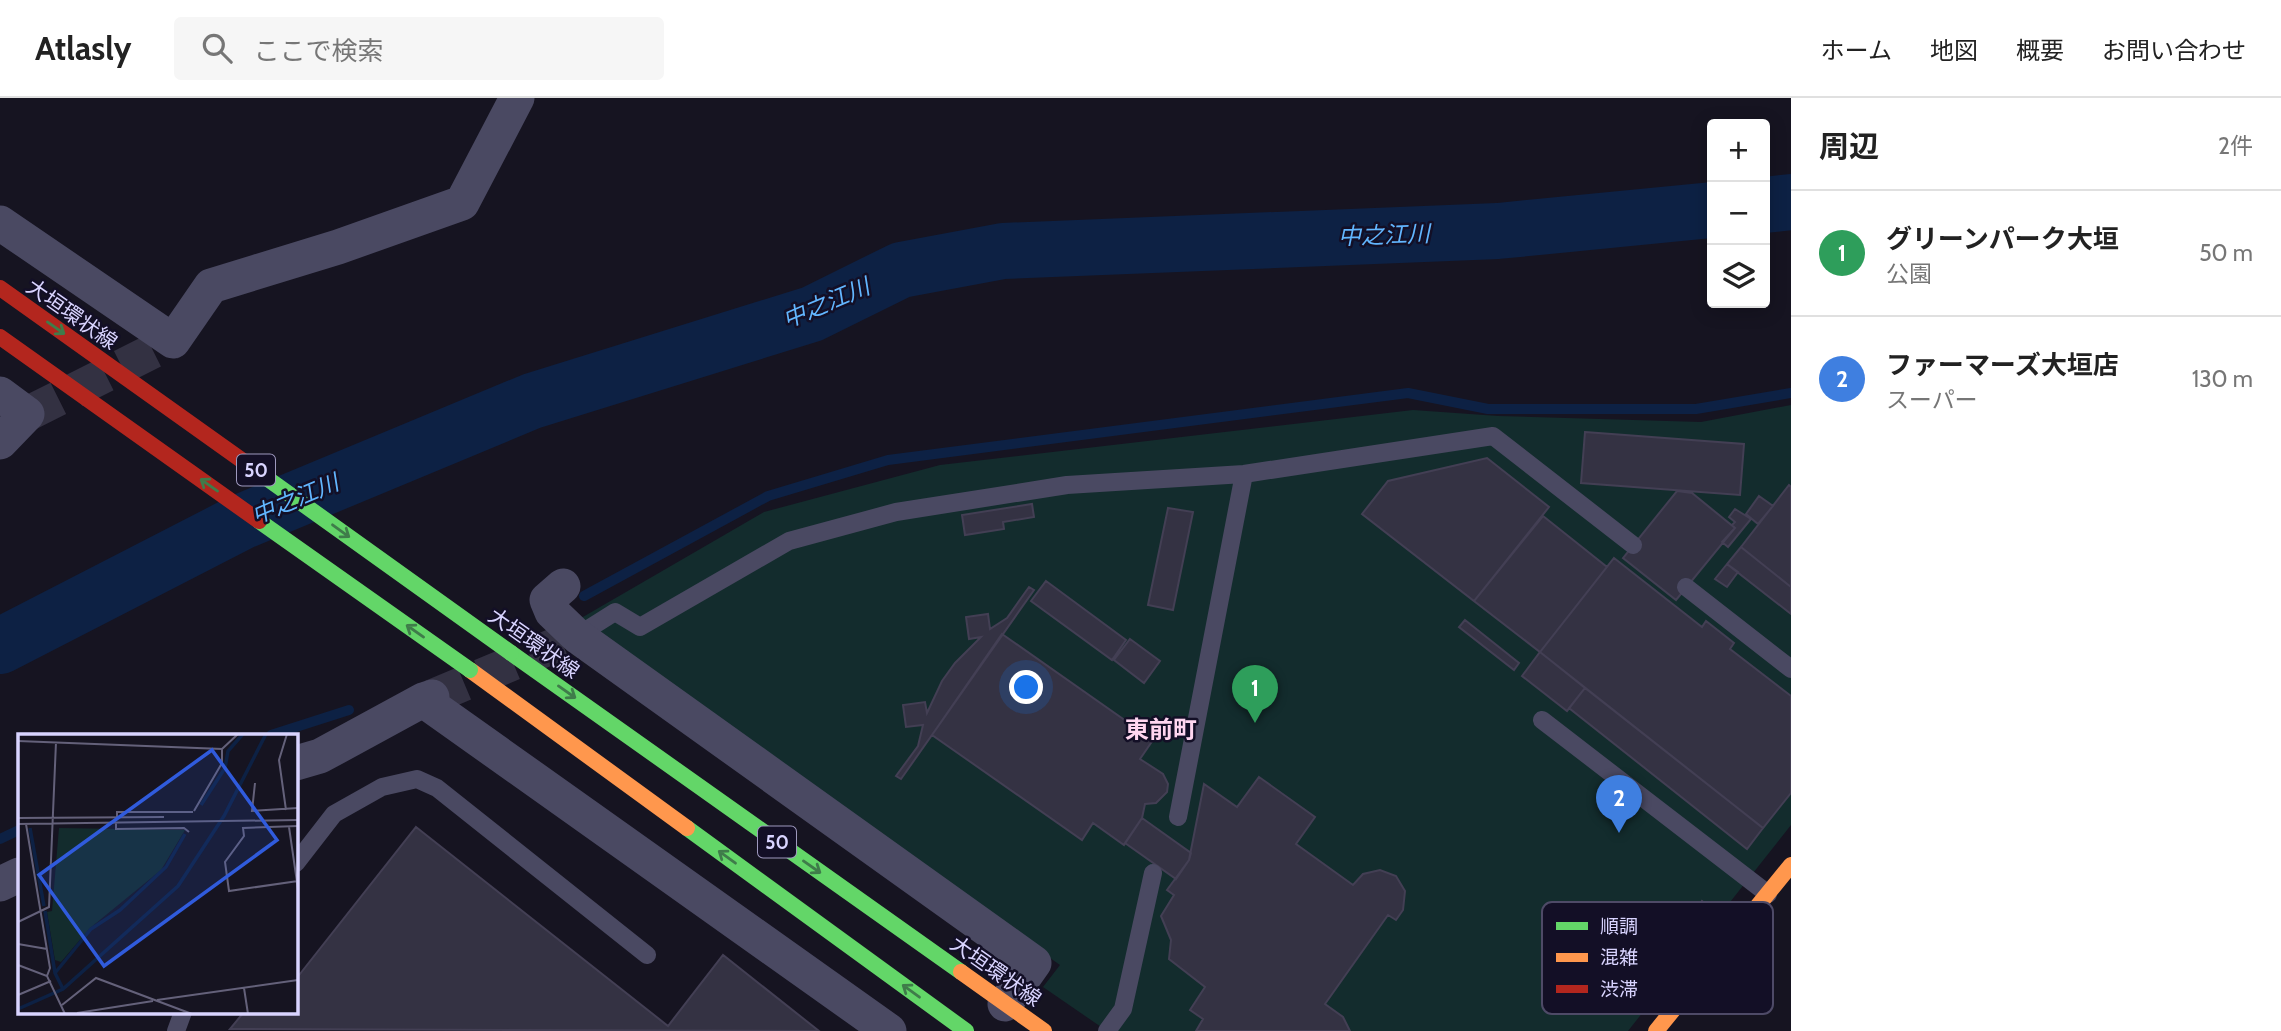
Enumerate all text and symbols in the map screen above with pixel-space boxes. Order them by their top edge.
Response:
search box [174,17,664,80]
text: Atlasly [35,28,132,68]
icon: search [198,29,236,67]
text: ここで検索 [254,35,384,67]
text: ホーム [1821,36,1892,65]
text: 地図 [1930,36,1978,65]
text: 概要 [2016,36,2064,65]
text: お問い合わせ [2102,36,2246,65]
map controls [1707,119,1770,308]
button: + [1707,119,1770,182]
text: 周辺 [1819,128,1879,165]
text: 2件 [2218,132,2253,160]
button: − [1707,182,1770,245]
water label: 中之江川 [1338,219,1433,251]
text: グリーンパーク大垣 [1886,223,2119,255]
text: 1 [1838,239,1846,267]
text: 50 m [2199,239,2253,267]
button: layers [1707,245,1770,308]
text: 公園 [1886,260,1932,288]
water label: 中之江川 [778,271,877,334]
street label: 大垣環状線 [22,274,122,354]
one-way arrow [46,320,65,335]
text: ファーマーズ大垣店 [1886,349,2119,381]
text: 2 [1836,365,1848,393]
text: 130 m [2192,365,2253,393]
text: スーパー [1886,386,1978,414]
road number: 50 [237,454,275,486]
water label: 中之江川 [247,467,346,530]
one-way arrow [200,478,219,492]
one-way arrow [331,524,350,538]
street label: 大垣環状線 [484,603,584,683]
one-way arrow [406,624,425,638]
pin: 1 [1232,665,1278,723]
your location [1009,670,1043,704]
one-way arrow [557,685,576,699]
district label: 東前町 [1125,715,1197,744]
inset map [18,734,298,1014]
pin: 2 [1596,775,1642,833]
road number: 50 [758,827,796,858]
one-way arrow [718,850,737,864]
one-way arrow [802,859,821,874]
legend [1542,902,1773,1014]
text: 順調 [1600,915,1638,938]
street label: 大垣環状線 [946,931,1046,1011]
text: 混雑 [1600,946,1638,969]
text: 渋滞 [1600,978,1638,1001]
one-way arrow [902,984,921,998]

